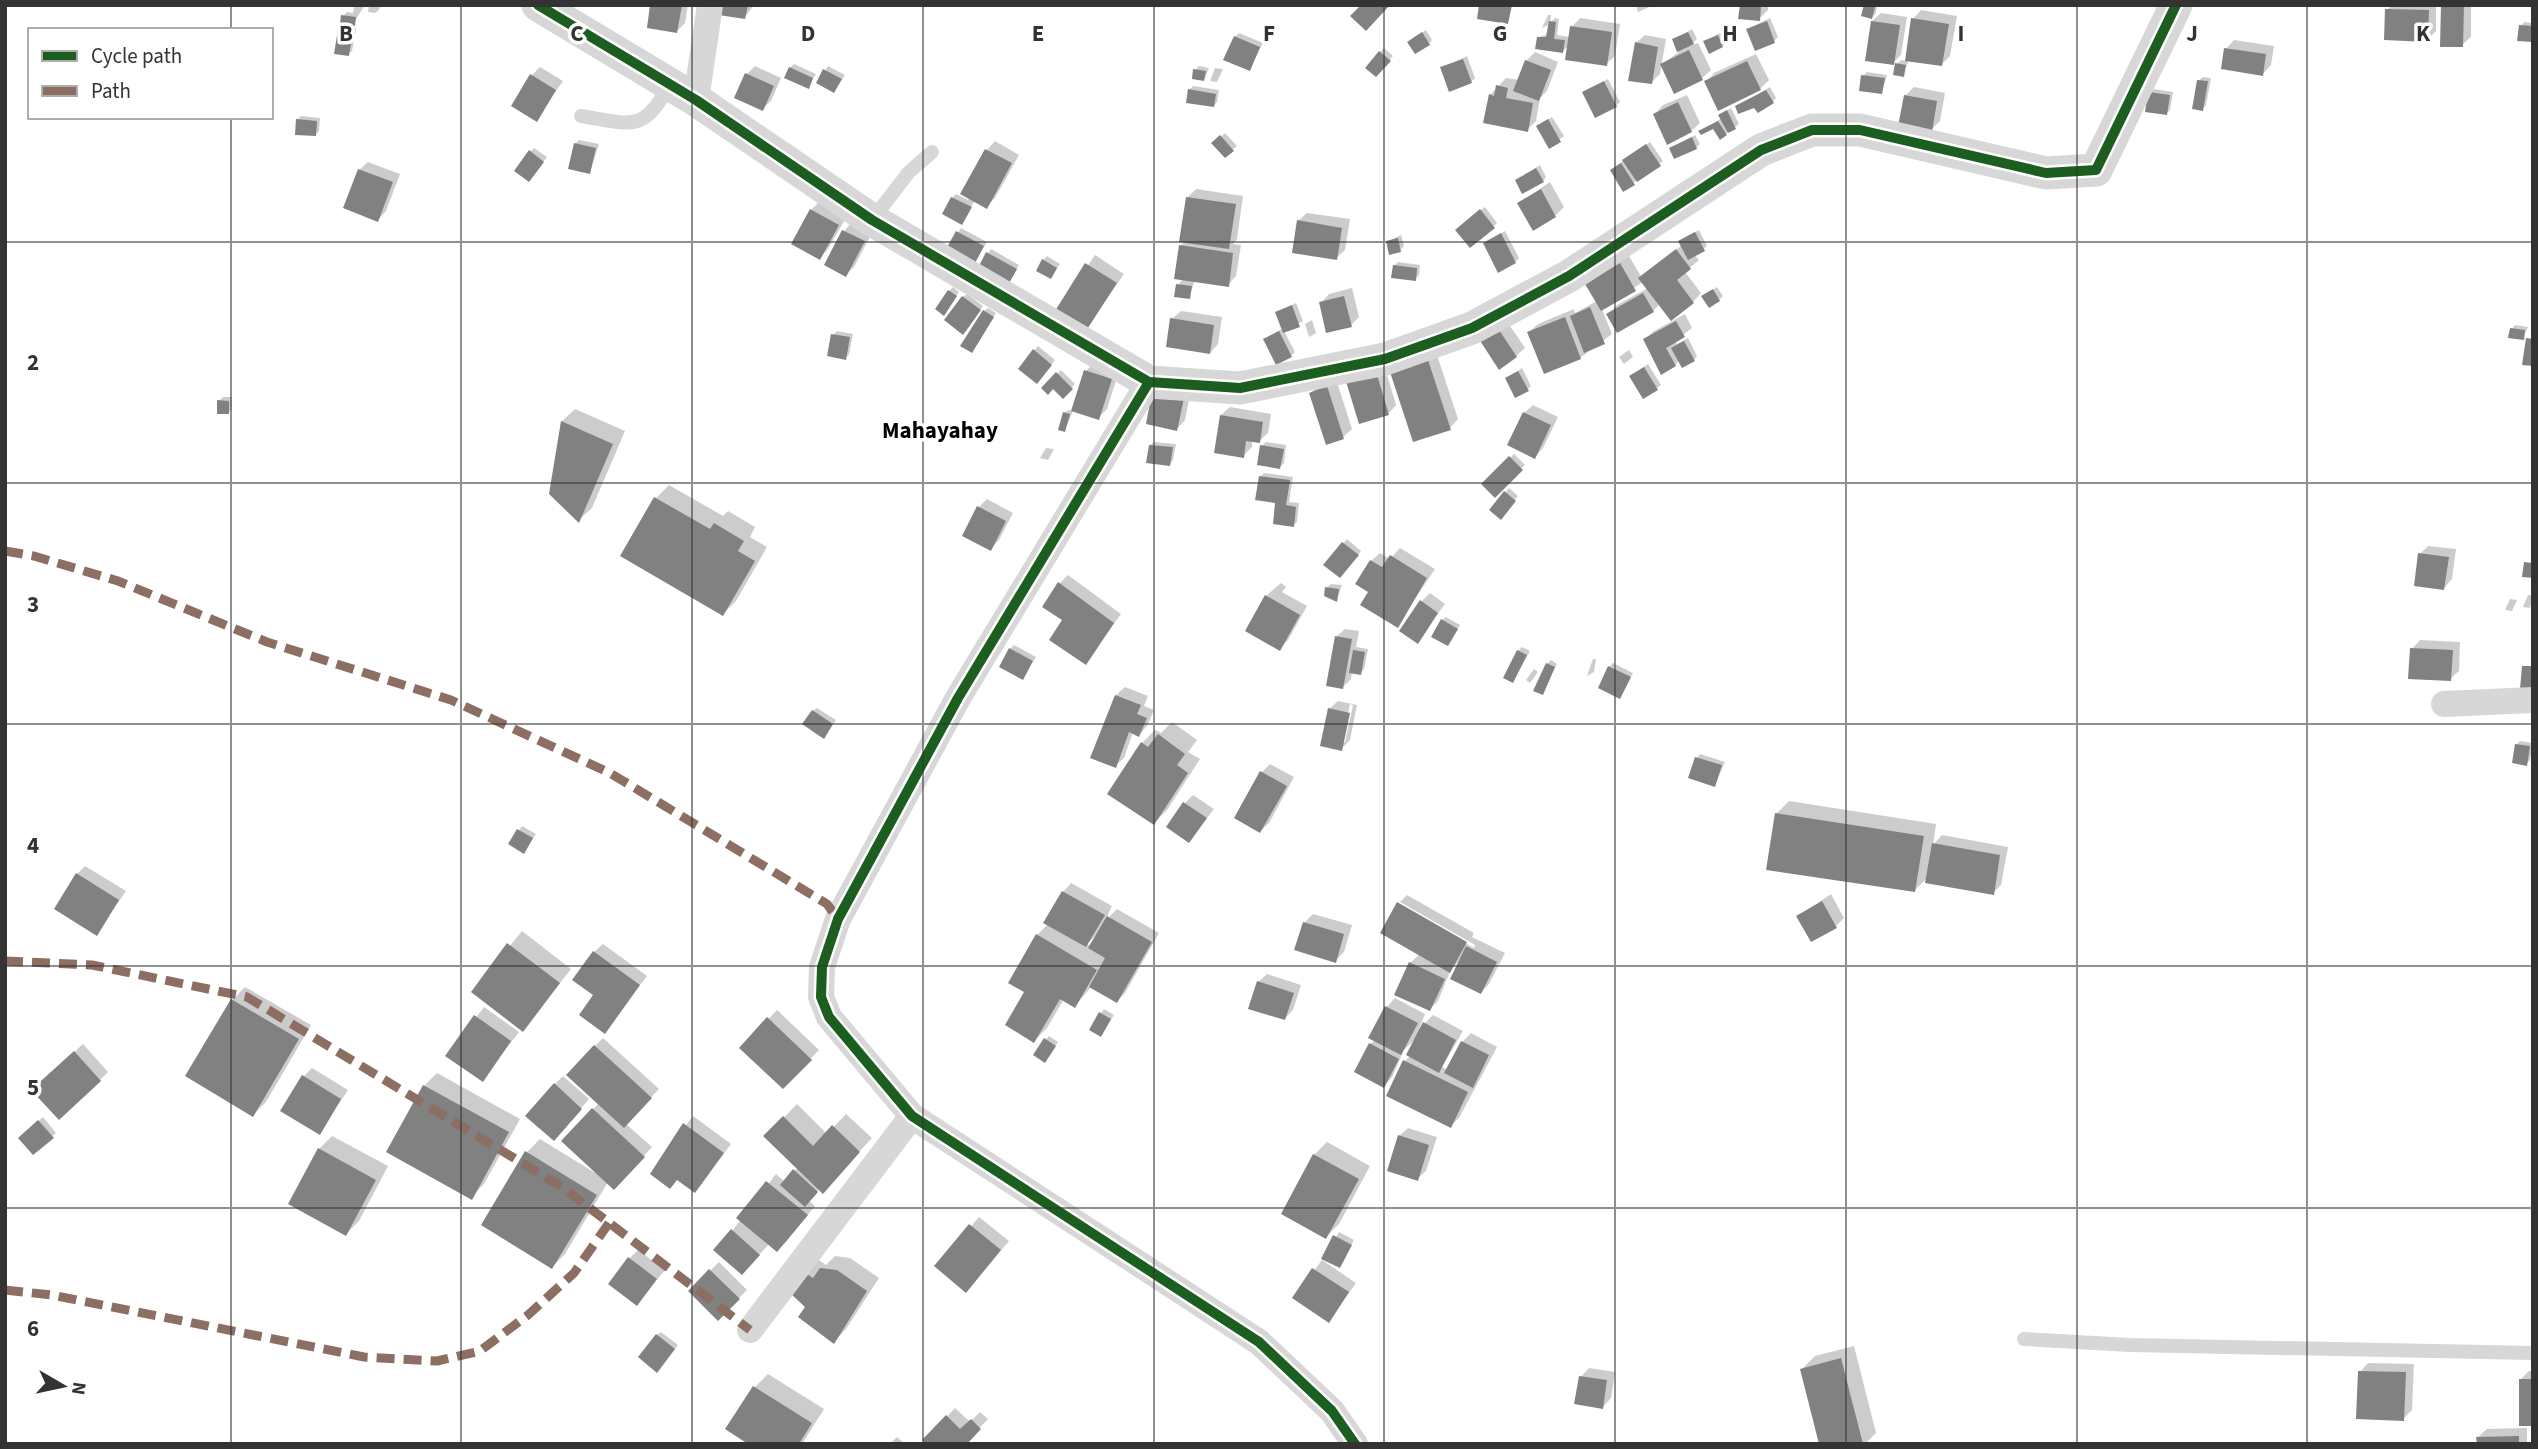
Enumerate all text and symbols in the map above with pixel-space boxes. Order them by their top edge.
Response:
text: B [339,17,353,50]
text: C [570,17,584,50]
text: D [801,17,815,50]
text: E [1032,17,1044,50]
text: F [1263,17,1275,50]
text: G [1493,17,1507,50]
text: H [1722,17,1738,50]
text: I [1958,17,1964,50]
text: J [2186,17,2198,50]
text: K [2416,17,2431,50]
legend [28,28,273,119]
text: Cycle path [91,41,182,71]
text: Path [91,76,131,106]
text: 2 [27,346,39,379]
district label: Mahayahay [882,414,998,447]
text: 3 [27,588,39,621]
text: 4 [27,829,39,862]
text: 5 [27,1071,39,1104]
text: 6 [27,1312,39,1345]
north arrow [28,1351,98,1421]
text: N [64,1380,93,1397]

